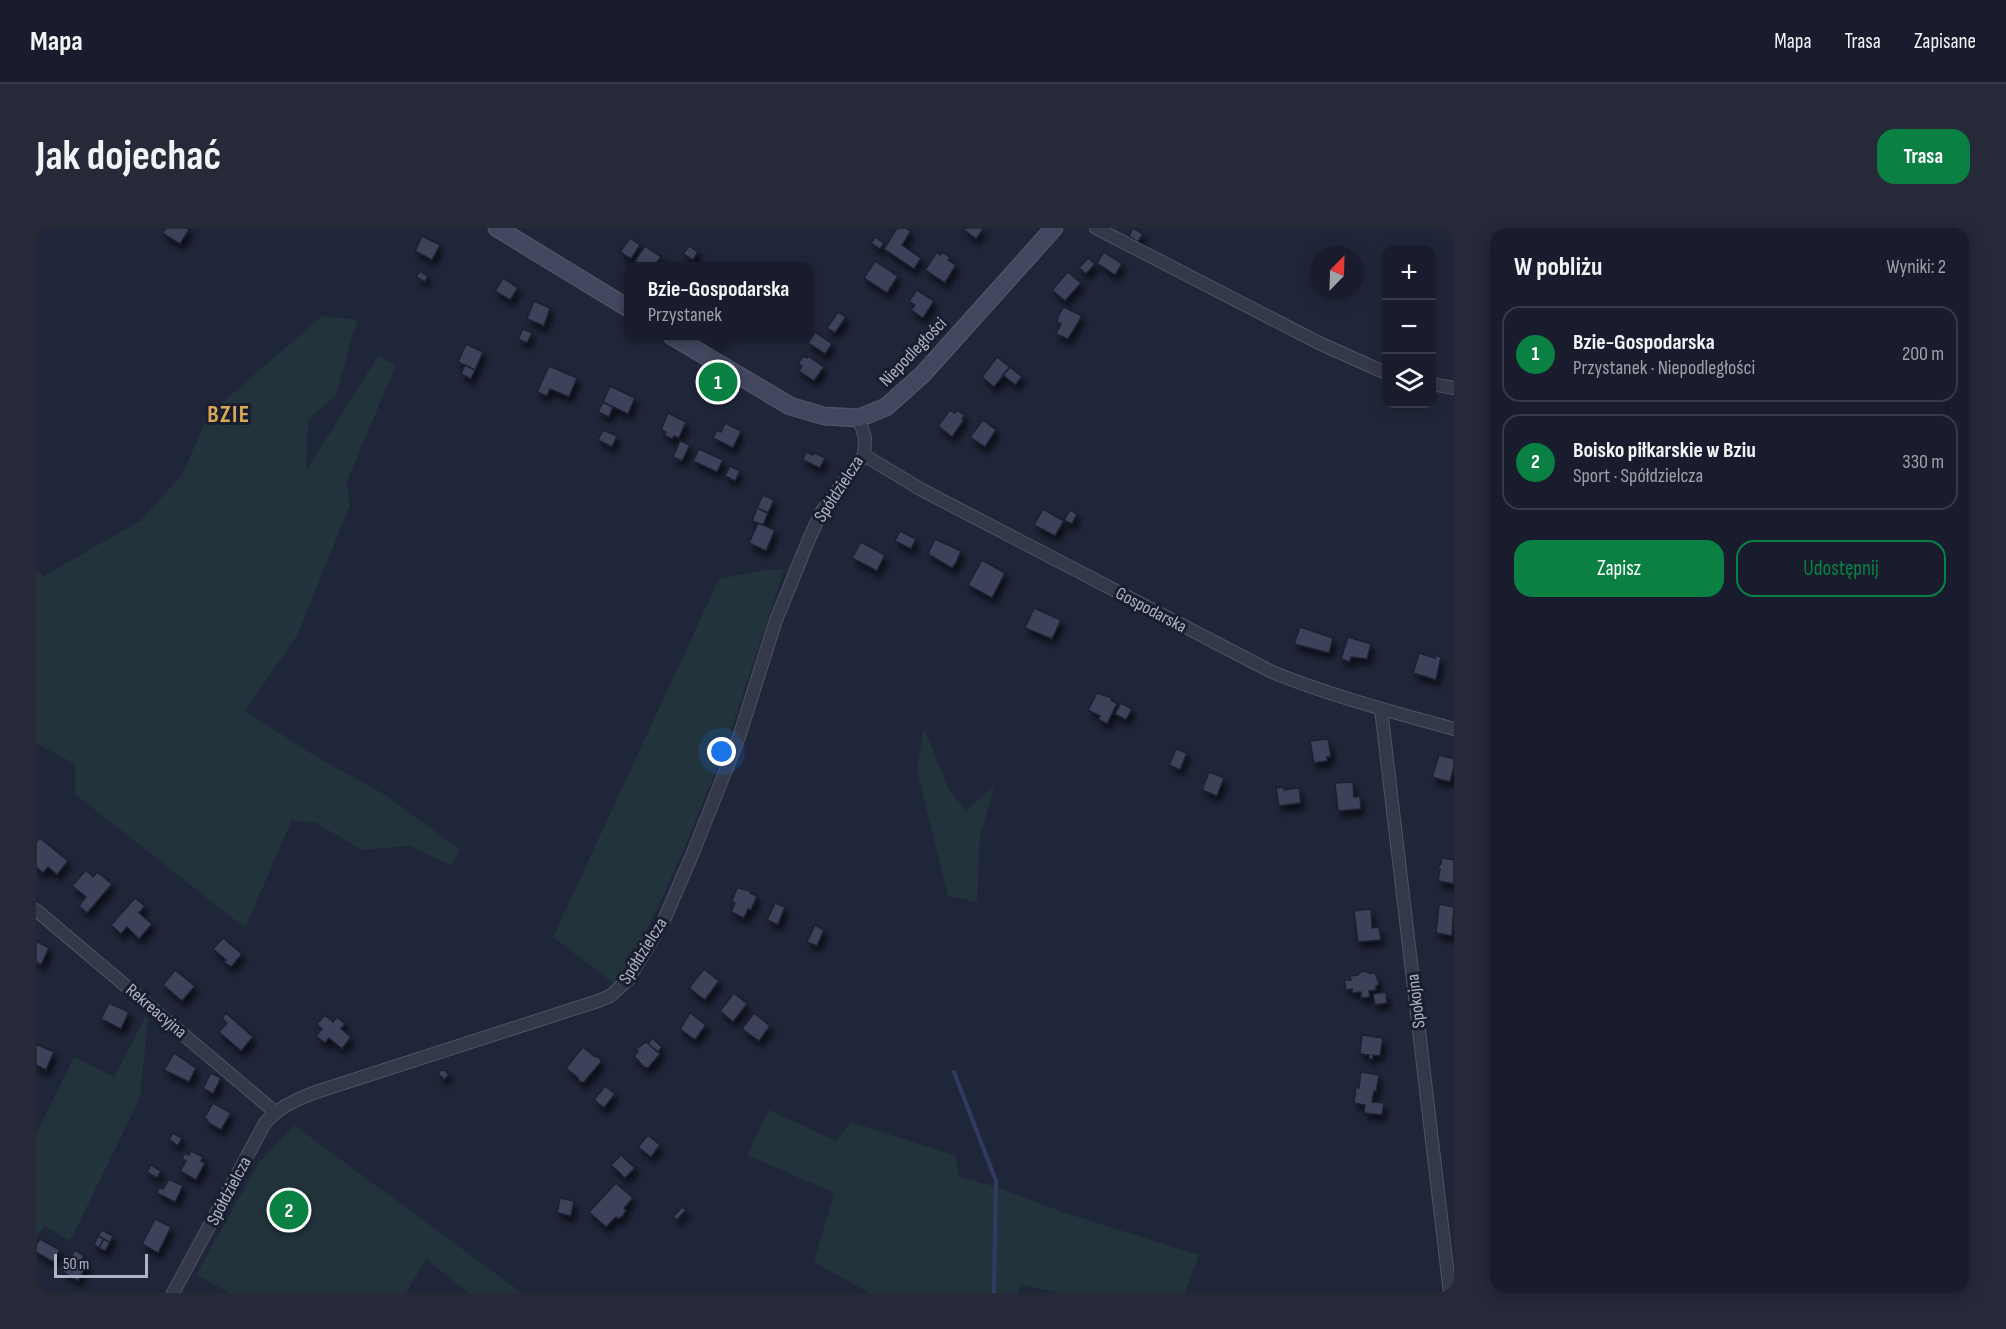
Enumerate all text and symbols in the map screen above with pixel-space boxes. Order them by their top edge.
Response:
text: Mapa [30,25,83,58]
text: Mapa [1774,29,1812,54]
text: Trasa [1845,29,1881,54]
text: Zapisane [1914,29,1976,54]
button: Trasa [1877,129,1970,184]
text: Jak dojechać [36,131,221,182]
north arrow [1310,246,1364,300]
map controls [1382,246,1436,408]
button: + [1382,246,1436,300]
text: W pobliżu [1514,252,1602,283]
text: Wyniki: 2 [1887,255,1946,279]
popup [624,262,813,340]
text: Bzie-Gospodarska [648,276,789,303]
button: − [1382,300,1436,354]
text: Przystanek [648,303,722,327]
street label: Niepodległości [875,313,951,391]
text: Bzie-Gospodarska [1573,329,1715,356]
text: 1 [1532,342,1539,366]
text: 200 m [1902,342,1944,366]
button: layers [1382,354,1436,408]
text: Przystanek · Niepodległości [1573,356,1755,380]
pin: 1 [698,360,738,404]
district label: BZIE [207,400,251,429]
text: Boisko piłkarskie w Bziu [1573,437,1756,464]
text: 2 [1531,450,1540,474]
text: 330 m [1902,450,1944,474]
street label: Spółdzielcza [810,452,868,526]
text: Sport · Spółdzielcza [1573,464,1703,488]
button: Zapisz [1514,540,1724,597]
button: Udostępnij [1736,540,1946,597]
street label: Gospodarska [1112,583,1190,637]
your location [707,737,736,766]
street label: Spółdzielcza [614,914,672,988]
street label: Spokojna [1402,973,1430,1029]
street label: Rekreacyjna [121,979,191,1043]
street label: Spółdzielcza [202,1153,256,1229]
pin: 2 [270,1188,308,1232]
scale bar [54,1251,148,1278]
text: 50 m [63,1255,89,1274]

